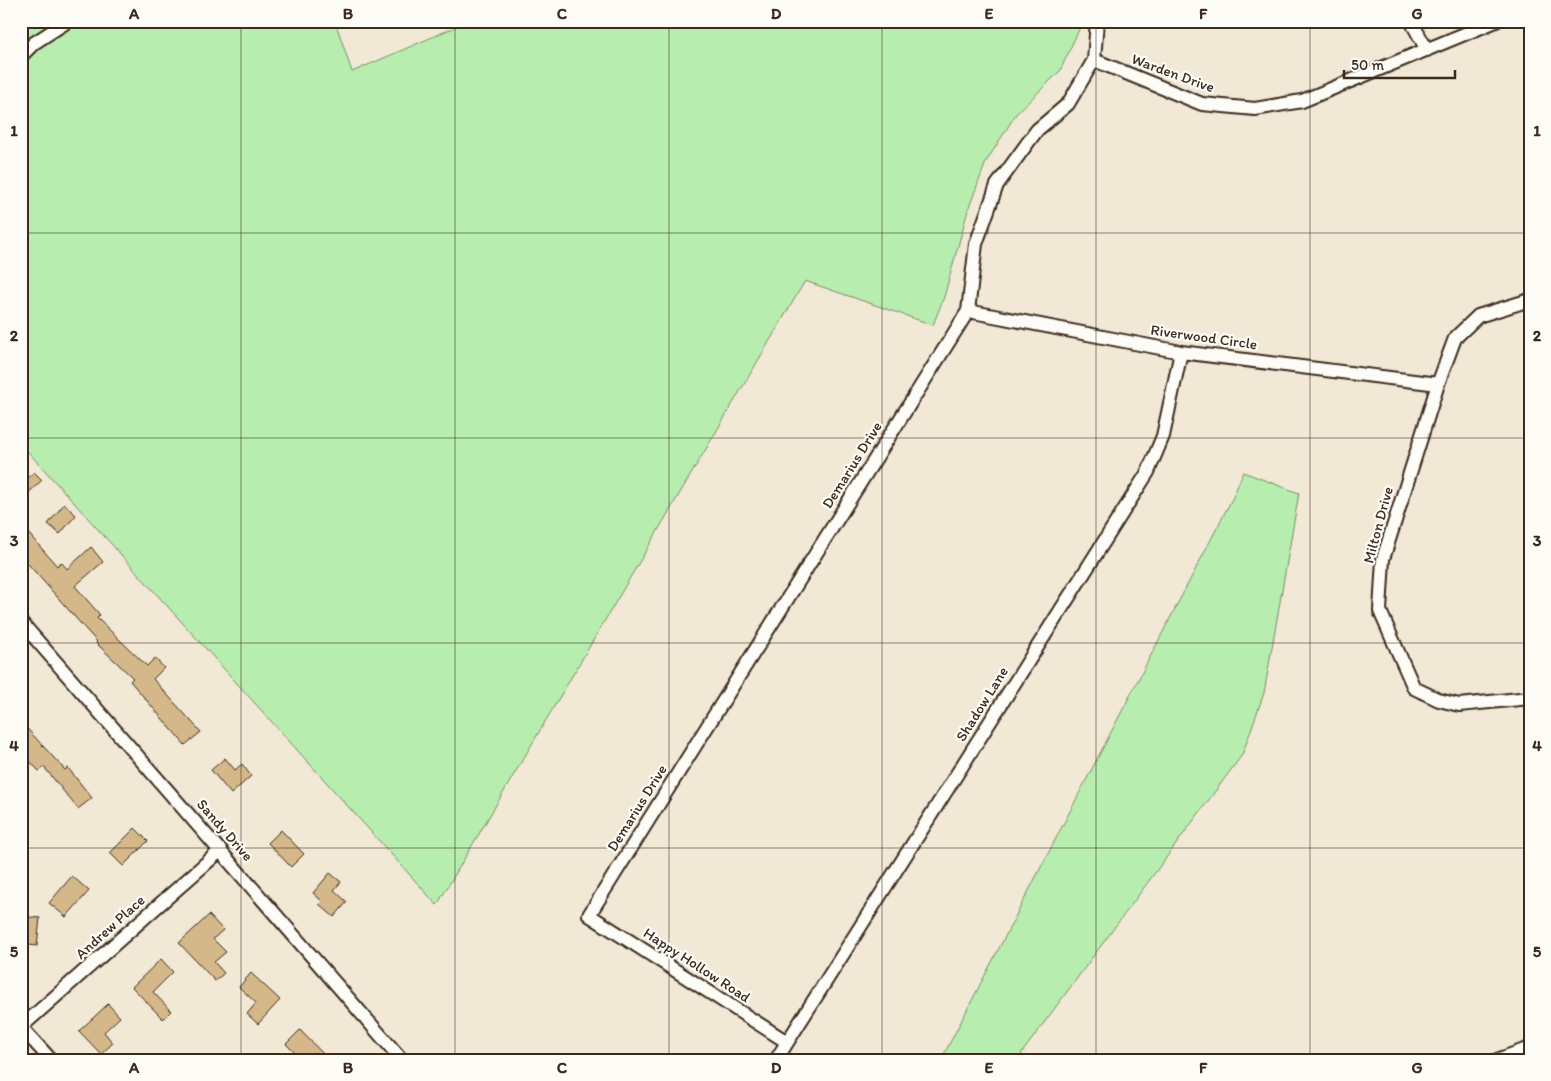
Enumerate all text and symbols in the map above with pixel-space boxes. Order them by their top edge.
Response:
text: A [128,4,140,23]
text: B [343,4,354,23]
text: C [557,4,568,23]
text: D [771,4,782,23]
text: E [985,4,994,23]
text: F [1199,4,1208,23]
text: G [1411,4,1423,23]
scale bar [1344,48,1455,80]
street label: Warden Drive [1129,50,1217,96]
text: 50 m [1351,56,1384,74]
text: 1 [10,121,18,140]
text: 1 [1533,121,1541,140]
street label: Riverwood Circle [1150,321,1258,353]
text: 2 [10,326,19,345]
text: 2 [1533,326,1542,345]
street label: Demarius Drive [818,418,886,512]
street label: Milton Drive [1359,485,1397,565]
text: 3 [10,531,19,550]
text: 3 [1533,531,1542,550]
street label: Shadow Lane [952,663,1012,745]
text: 4 [9,736,19,755]
text: 4 [1532,736,1542,755]
street label: Demarius Drive [603,761,671,855]
street label: Sandy Drive [193,795,257,865]
street label: Andrew Place [72,891,148,963]
street label: Happy Hollow Road [640,924,755,1007]
text: 5 [10,942,19,961]
text: 5 [1533,942,1542,961]
text: A [128,1058,140,1077]
text: B [343,1058,354,1077]
text: C [557,1058,568,1077]
text: D [771,1058,782,1077]
text: E [985,1058,994,1077]
text: F [1199,1058,1208,1077]
text: G [1411,1058,1423,1077]

